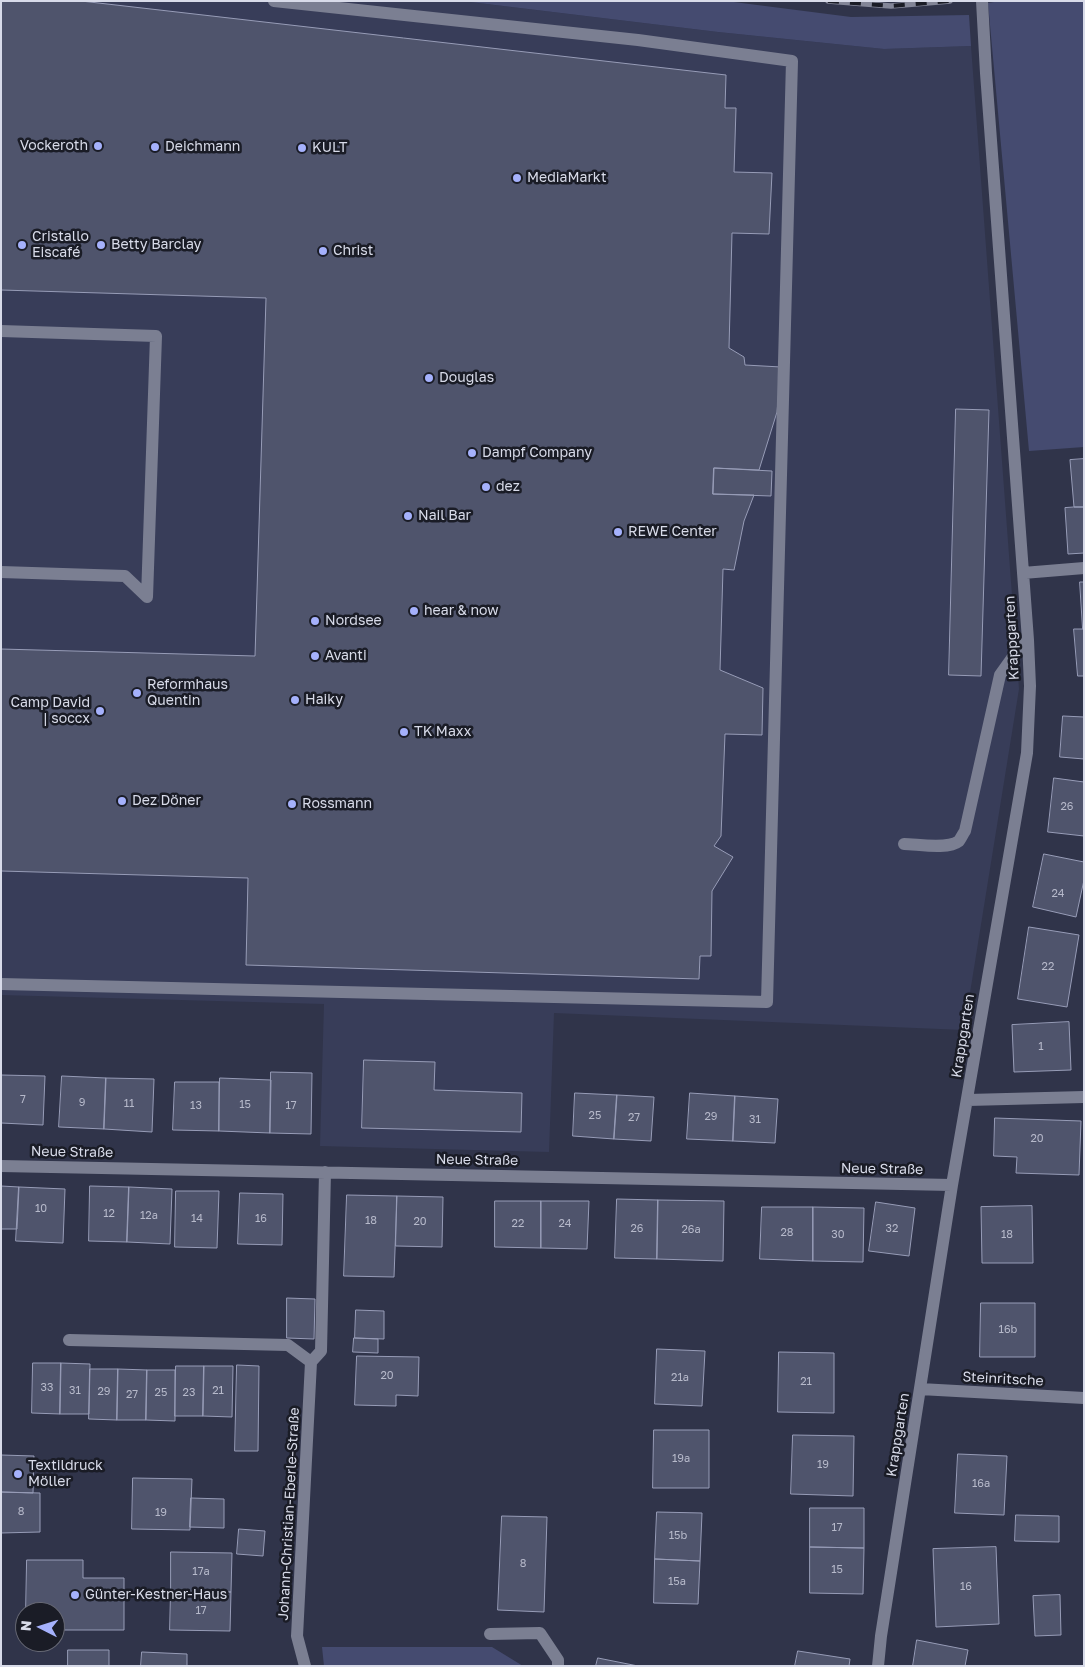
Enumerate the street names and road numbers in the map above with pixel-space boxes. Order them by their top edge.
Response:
street label: Krappgarten [1001,595,1023,681]
street label: Krappgarten [948,993,978,1079]
street label: Neue Straße [31,1143,113,1161]
street label: Neue Straße [436,1151,518,1169]
street label: Neue Straße [841,1160,923,1178]
street label: Steinritsche [962,1368,1044,1390]
street label: Krappgarten [883,1392,913,1478]
street label: Johann-Christian-Eberle-Straße [275,1407,303,1621]

